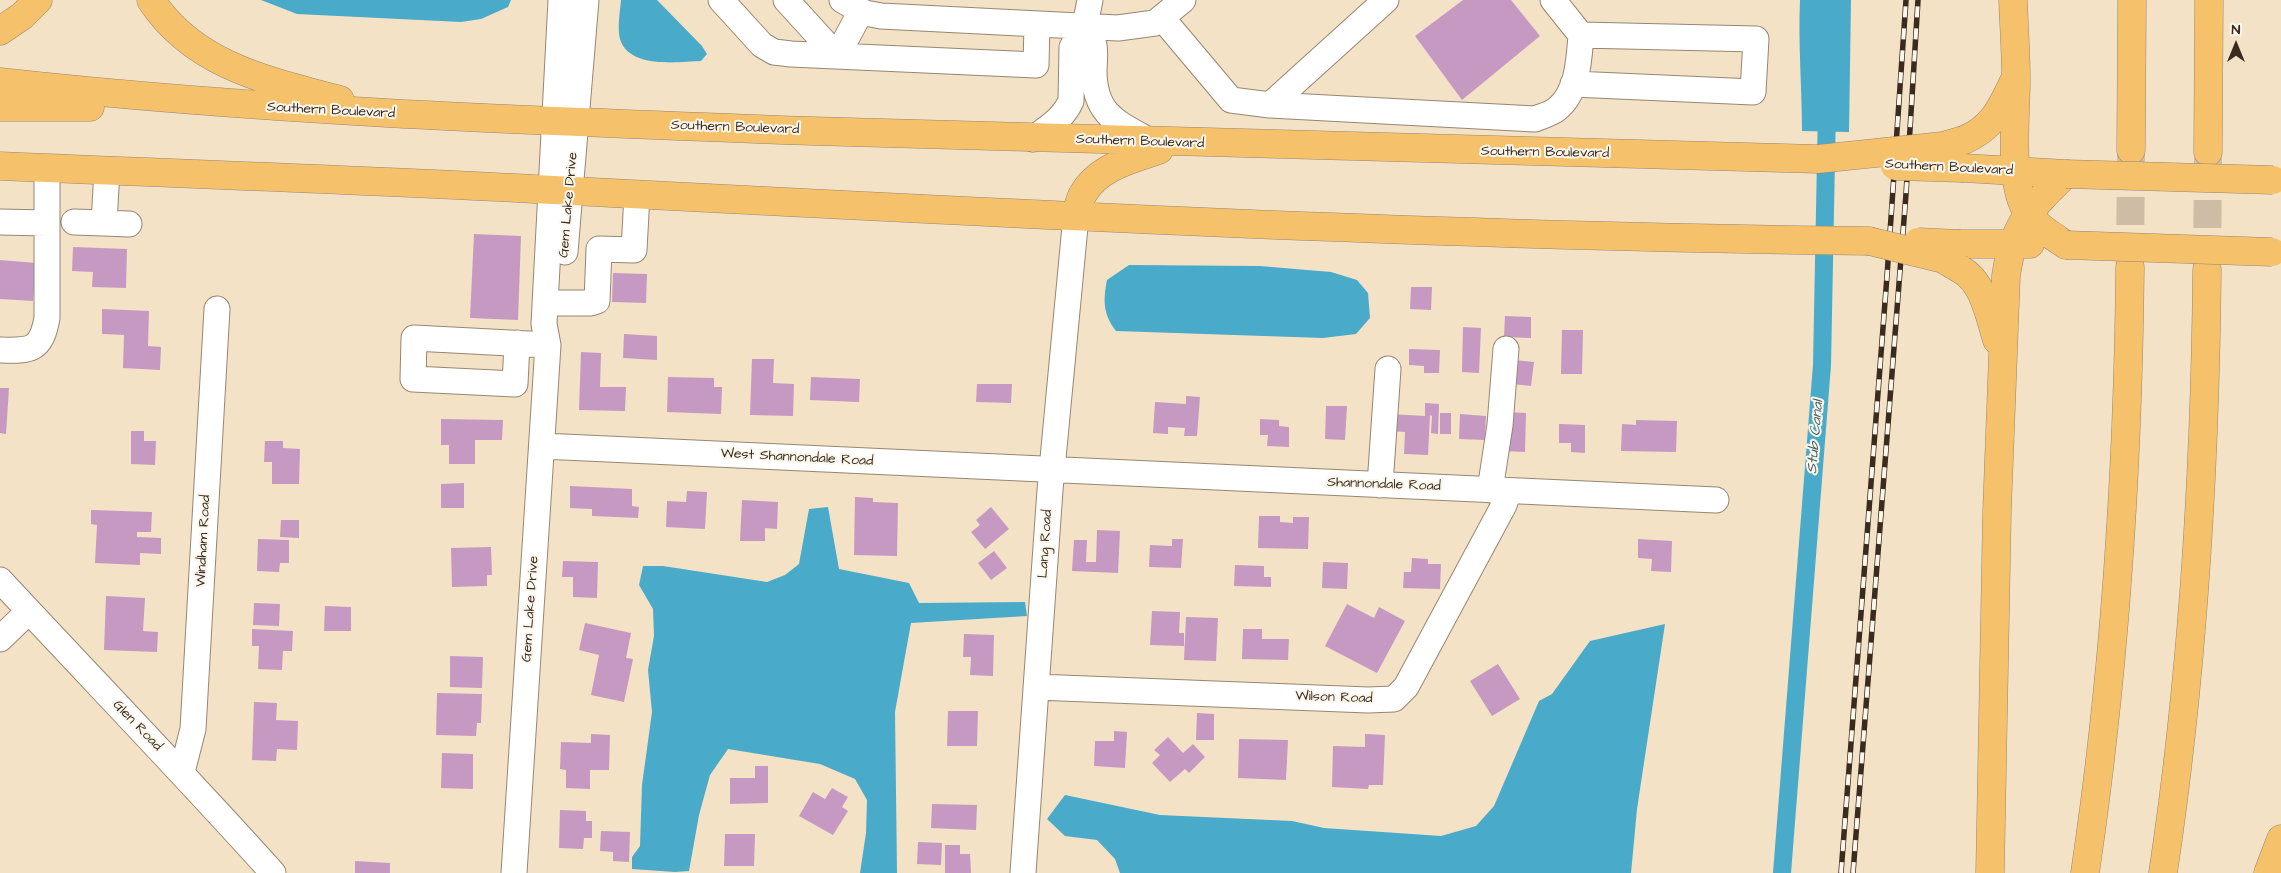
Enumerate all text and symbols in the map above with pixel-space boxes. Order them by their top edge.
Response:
north arrow [2211,20,2261,70]
text: N [2232,20,2240,40]
street label: Southern Boulevard [266,99,396,123]
street label: Southern Boulevard [671,117,799,139]
street label: Southern Boulevard [1076,131,1204,153]
street label: Southern Boulevard [1481,143,1609,163]
street label: Gem Lake Drive [556,151,582,259]
street label: Southern Boulevard [1884,156,2014,180]
water label: Stub Canal [1804,400,1828,474]
street label: West Shannondale Road [720,446,874,470]
street label: Shannondale Road [1327,475,1441,495]
street label: Windham Road [193,495,215,587]
street label: Lang Road [1035,509,1057,579]
street label: Gem Lake Drive [519,555,543,663]
street label: Wilson Road [1295,688,1373,708]
street label: Glen Road [109,697,165,755]

